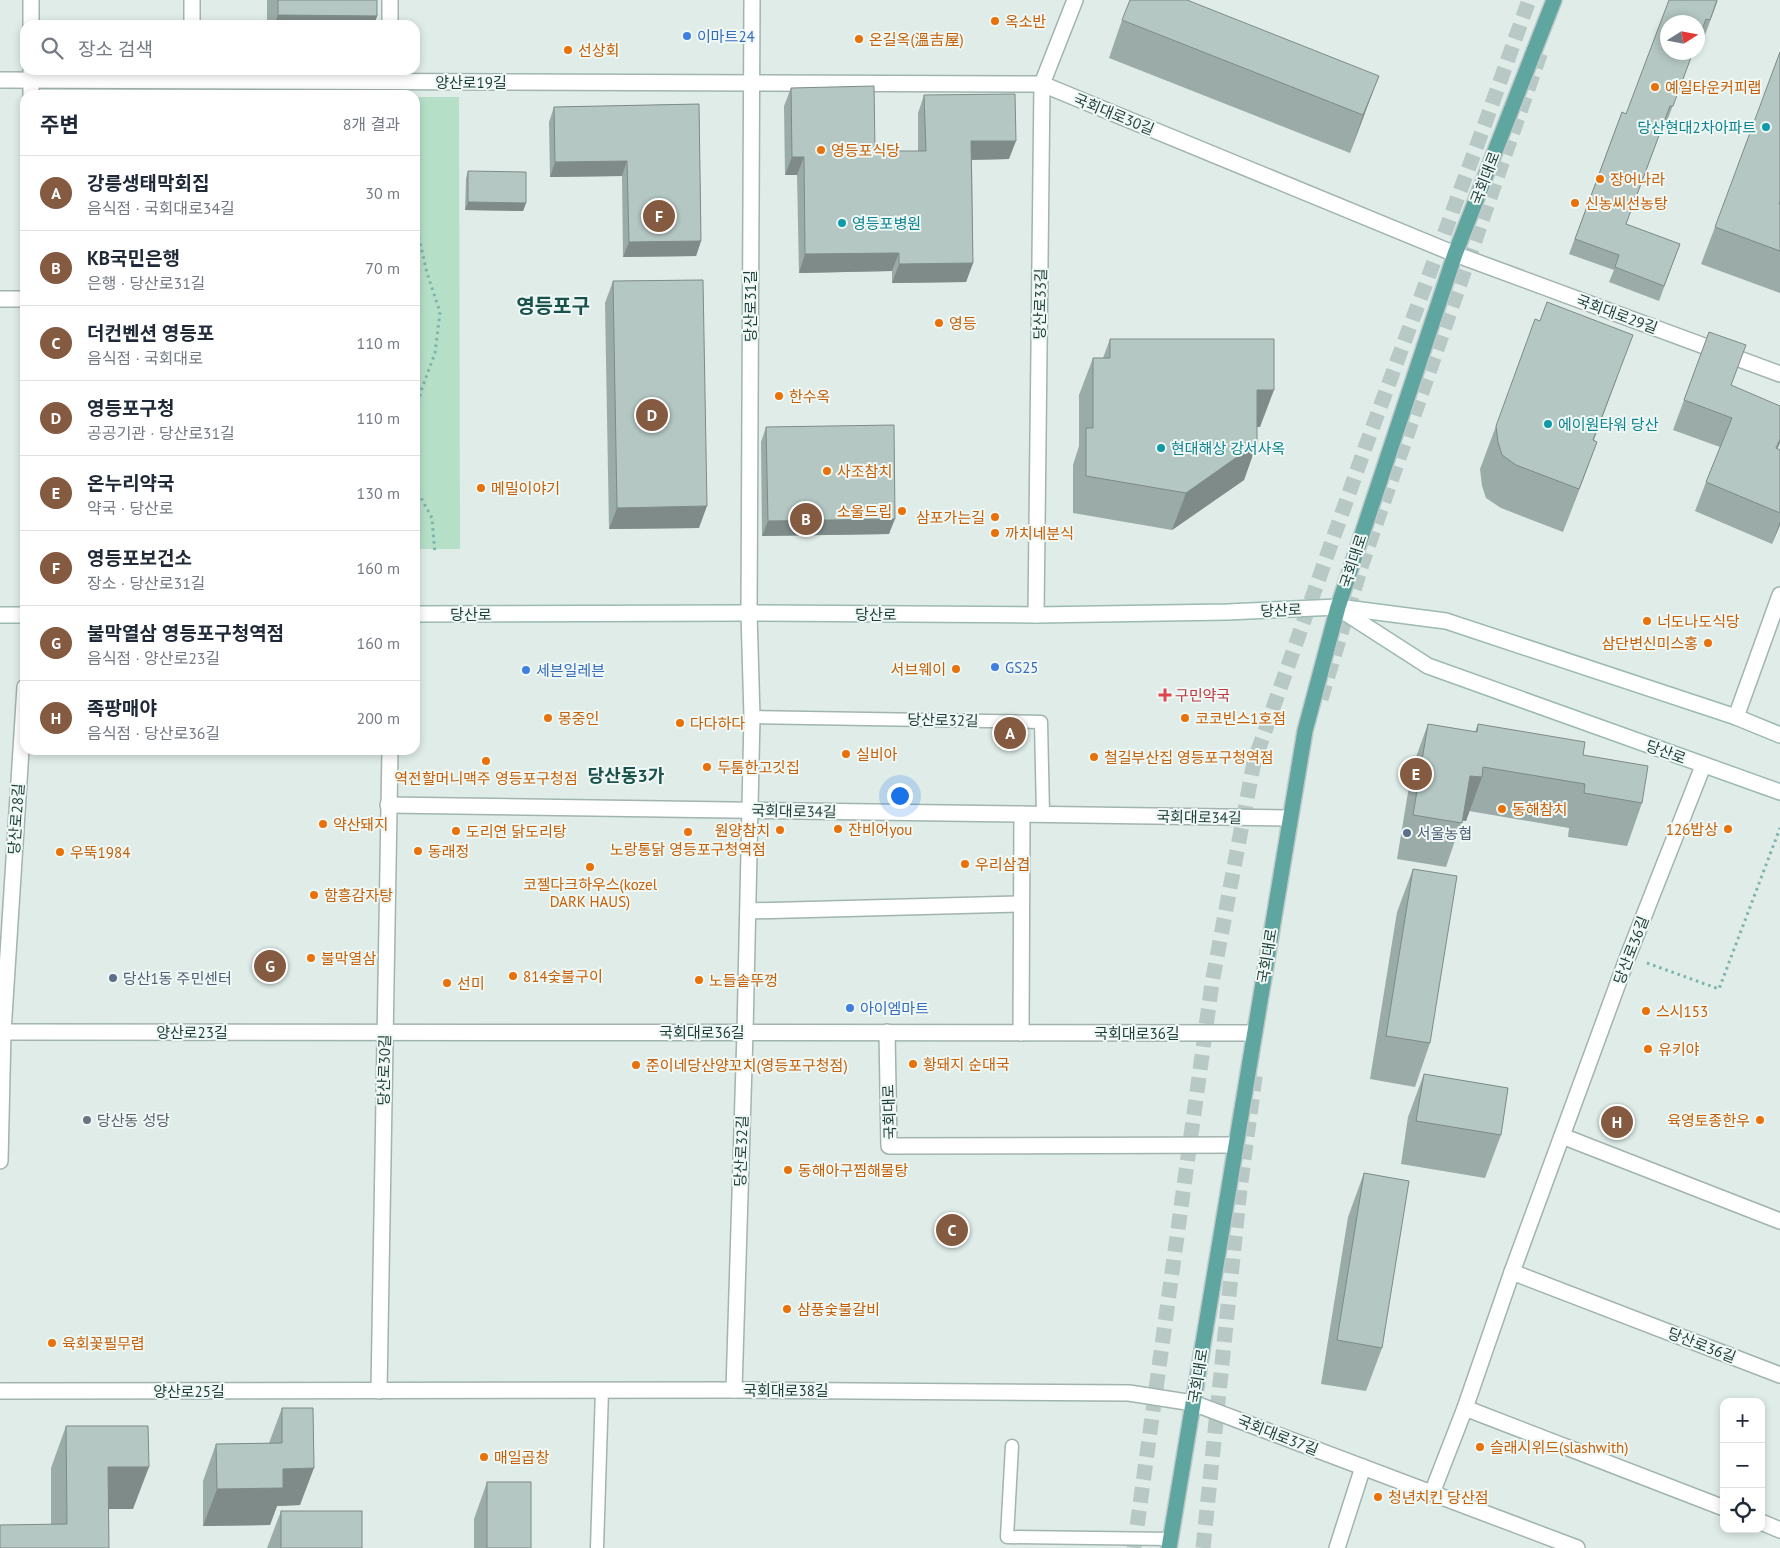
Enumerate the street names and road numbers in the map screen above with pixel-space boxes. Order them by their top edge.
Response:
street label: 양산로19길 [435,73,507,92]
street label: 국회대로30길 [1071,89,1157,139]
street label: 국회대로 [1466,149,1504,207]
street label: 당산로33길 [1030,268,1050,340]
street label: 당산로31길 [741,270,760,342]
street label: 국회대로29길 [1574,290,1660,338]
street label: 국회대로 [1335,532,1371,590]
street label: 당산로 [1260,600,1302,620]
street label: 당산로 [450,605,492,624]
street label: 당산로 [855,605,897,624]
street label: 당산로32길 [907,710,979,730]
street label: 당산로 [1643,736,1689,768]
street label: 당산로28길 [4,783,28,855]
street label: 국회대로34길 [751,801,837,821]
street label: 국회대로34길 [1156,807,1242,827]
street label: 당산로36길 [1609,913,1653,987]
street label: 국회대로 [1253,927,1281,985]
street label: 양산로23길 [156,1023,228,1042]
street label: 국회대로36길 [659,1023,745,1042]
street label: 국회대로36길 [1094,1024,1180,1043]
street label: 당산로30길 [374,1034,394,1106]
street label: 국회대로 [879,1084,899,1140]
street label: 당산로32길 [730,1115,752,1187]
street label: 당산로36길 [1665,1323,1739,1367]
street label: 국회대로 [1184,1347,1212,1405]
street label: 국회대로38길 [743,1381,829,1400]
street label: 양산로25길 [153,1382,225,1401]
street label: 국회대로37길 [1235,1411,1321,1459]

